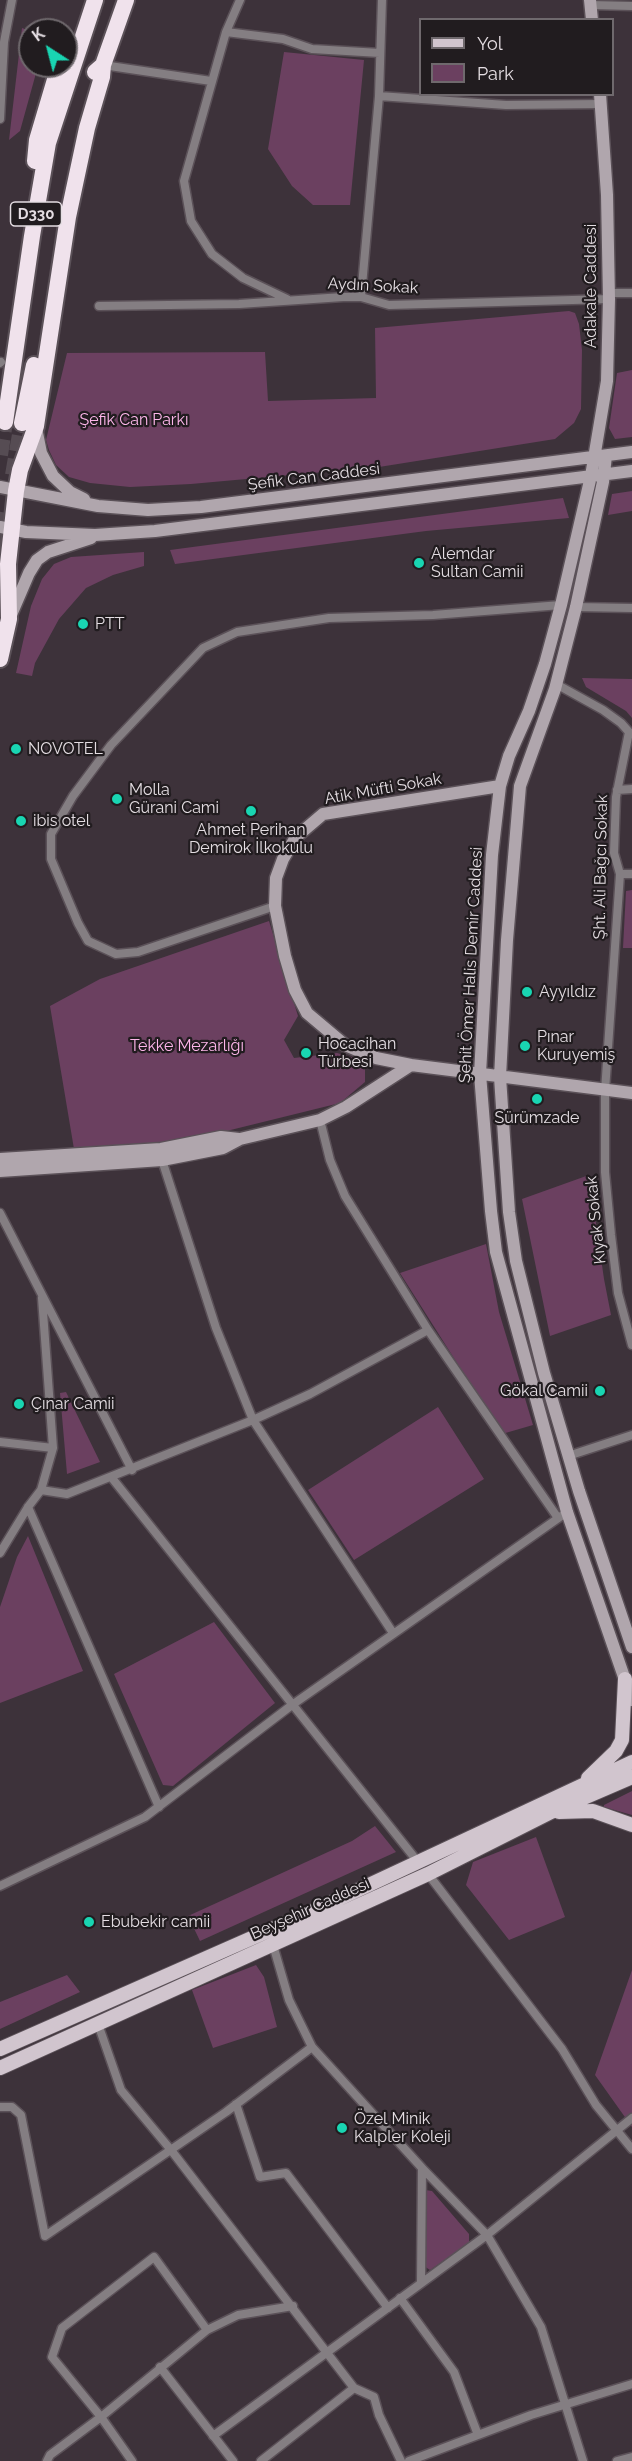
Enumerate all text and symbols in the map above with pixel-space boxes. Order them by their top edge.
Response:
north arrow [18,18,78,78]
legend [419,18,614,96]
text: K [28,24,48,45]
text: Yol [477,33,503,54]
text: Park [477,63,514,84]
road number: D330 [10,202,62,226]
street label: Adakale Caddesi [581,224,601,348]
street label: Aydın Sokak [327,274,419,298]
park label: Şefik Can Parkı [80,410,188,430]
street label: Şefik Can Caddesi [247,459,381,495]
place label: Alemdar Sultan Camii [431,544,523,582]
marker: Alemdar Sultan Camii [412,556,426,570]
place label: PTT [95,614,124,634]
marker: PTT [76,617,90,631]
place label: NOVOTEL [28,739,103,759]
marker: NOVOTEL [9,742,23,756]
street label: Atik Müfti Sokak [323,769,443,809]
place label: Molla Gürani Cami [129,780,219,818]
marker: Molla Gürani Cami [110,792,124,806]
street label: Şht. Ali Bağcı Sokak [590,795,612,939]
marker: Ahmet Perihan Demirok İlkokulu [244,804,258,818]
place label: ibis otel [33,811,90,831]
marker: ibis otel [14,814,28,828]
place label: Ahmet Perihan Demirok İlkokulu [189,820,313,858]
street label: Şehit Ömer Halis Demir Caddesi [455,847,487,1083]
place label: Ayyıldız [539,982,596,1002]
marker: Ayyıldız [520,985,534,999]
place label: Pınar Kuruyemiş [537,1027,615,1065]
place label: Hocacihan Türbesi [318,1034,396,1072]
park label: Tekke Mezarlığı [130,1036,244,1056]
marker: Pınar Kuruyemiş [518,1039,532,1053]
marker: Hocacihan Türbesi [299,1046,313,1060]
marker: Sürümzade [530,1092,544,1106]
place label: Sürümzade [495,1108,579,1128]
street label: Kıyak Sokak [582,1175,610,1265]
place label: Gökal Camii [500,1381,588,1401]
marker: Gökal Camii [593,1384,607,1398]
place label: Çınar Camii [31,1394,115,1414]
marker: Çınar Camii [12,1397,26,1411]
street label: Beyşehir Caddesi [248,1874,372,1944]
place label: Ebubekir camii [101,1912,210,1932]
marker: Ebubekir camii [82,1915,96,1929]
place label: Özel Minik Kalpler Koleji [354,2109,451,2147]
marker: Özel Minik Kalpler Koleji [335,2121,349,2135]

